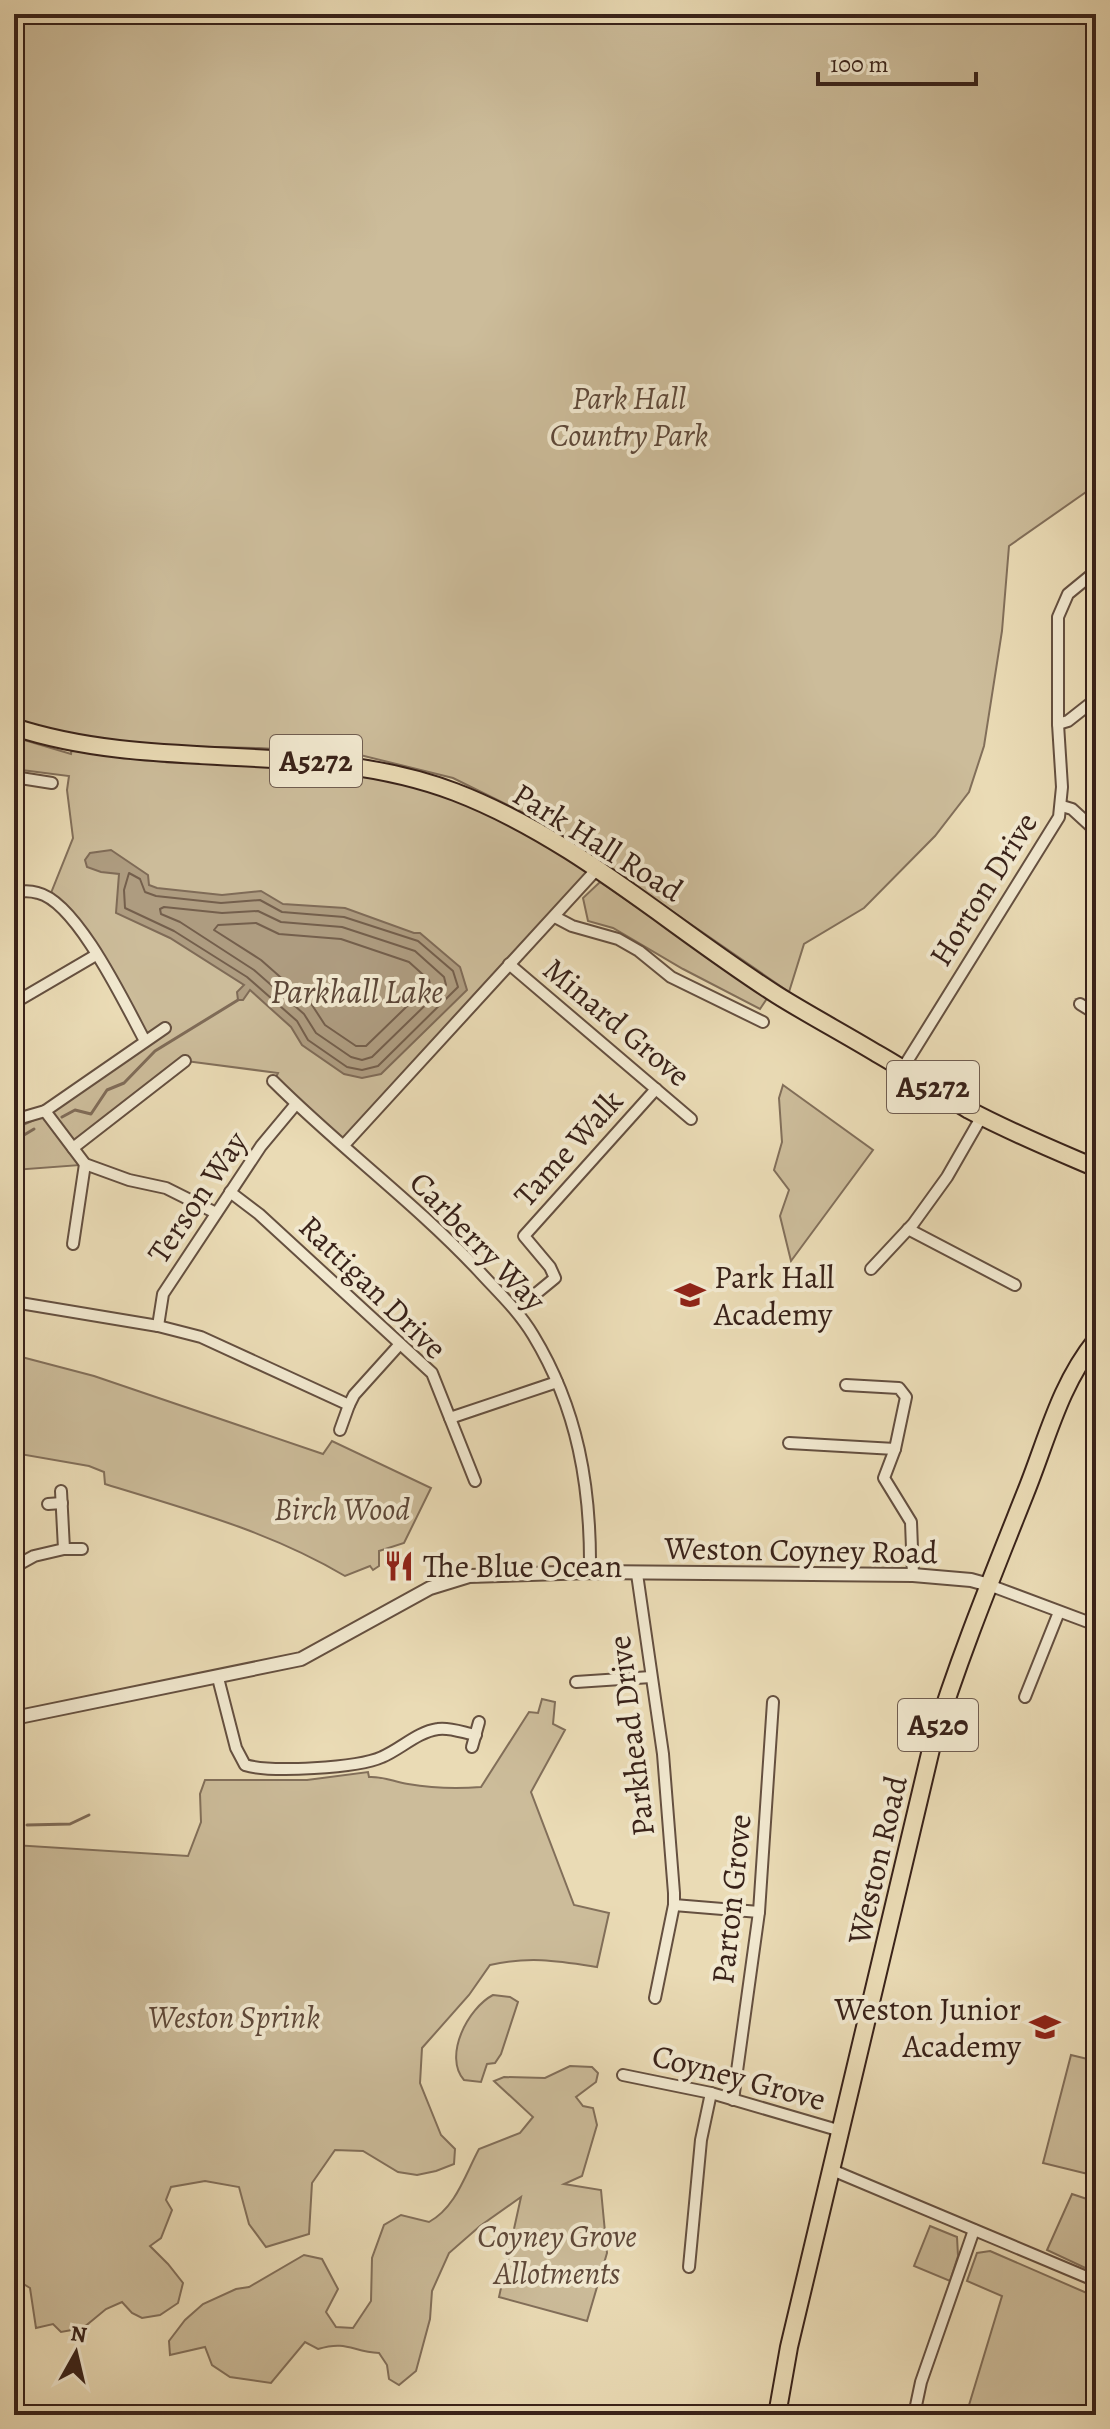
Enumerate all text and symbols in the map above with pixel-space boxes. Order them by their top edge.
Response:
scale bar [818,36,976,86]
text: 100 m [830,48,889,80]
park label: Park Hall Country Park [550,376,708,457]
road number: A5272 [270,735,362,787]
street label: Park Hall Road [504,772,692,912]
street label: Horton Drive [918,804,1048,974]
street label: Minard Grove [534,947,700,1097]
water label: Parkhall Lake [271,968,443,1015]
road number: A5272 [887,1061,979,1113]
street label: Tame Walk [503,1080,633,1216]
street label: Terson Way [137,1122,258,1272]
street label: Carberry Way [400,1161,557,1321]
street label: Rattigan Drive [289,1205,457,1369]
place label: Park Hall Academy [713,1255,835,1336]
school or university icon: Park Hall Academy [673,1278,707,1312]
park label: Birch Wood [274,1487,410,1531]
street label: Weston Coyney Road [663,1526,939,1574]
place label: The Blue Ocean [423,1544,622,1588]
restaurant icon: The Blue Ocean [382,1549,416,1583]
street label: Parkhead Drive [597,1633,665,1839]
road number: A520 [898,1699,978,1751]
street label: Weston Road [836,1771,918,1950]
street label: Parton Grove [700,1812,762,1986]
place label: Weston Junior Academy [833,1987,1022,2068]
park label: Weston Sprink [148,1995,320,2039]
school or university icon: Weston Junior Academy [1028,2010,1062,2044]
street label: Coyney Grove [647,2033,831,2121]
park label: Coyney Grove Allotments [477,2214,637,2295]
north arrow [36,2313,116,2393]
text: N [69,2318,89,2350]

